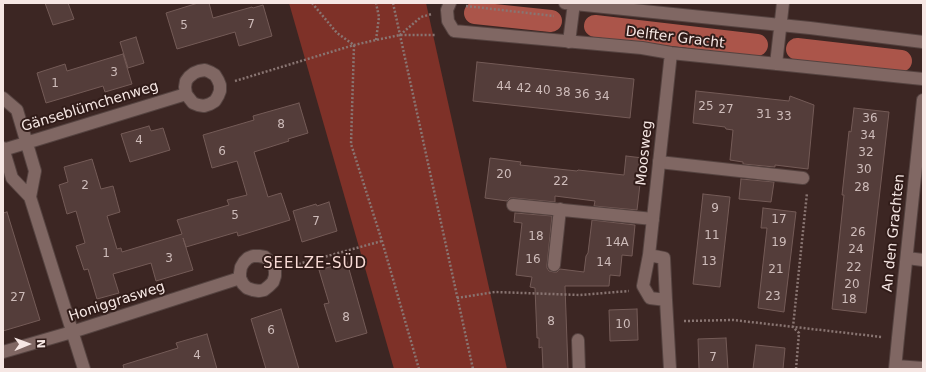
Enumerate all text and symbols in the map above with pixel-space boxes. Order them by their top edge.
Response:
house number: 7 [247,18,255,32]
house number: 5 [180,19,188,33]
street label: Delfter Gracht [625,24,725,52]
house number: 3 [110,66,118,80]
house number: 1 [51,77,59,91]
street label: Gänseblümchenweg [19,78,161,136]
house number: 44 [496,80,512,94]
house number: 42 [516,82,532,96]
house number: 40 [535,84,551,98]
house number: 38 [555,86,571,100]
house number: 36 [574,88,590,102]
house number: 34 [594,90,610,104]
house number: 25 [698,100,714,114]
house number: 27 [718,103,734,117]
house number: 31 [756,108,772,122]
house number: 33 [776,110,792,124]
house number: 36 [862,112,878,126]
house number: 8 [277,118,285,132]
street label: Moosweg [633,120,657,186]
house number: 34 [860,129,876,143]
house number: 4 [135,134,143,148]
house number: 6 [218,145,226,159]
house number: 32 [858,146,874,160]
house number: 30 [856,163,872,177]
house number: 20 [496,168,512,182]
street label: An den Grachten [879,173,909,293]
house number: 22 [553,175,569,189]
house number: 2 [81,179,89,193]
house number: 28 [854,181,870,195]
house number: 9 [711,202,719,216]
house number: 5 [231,209,239,223]
house number: 17 [771,213,787,227]
house number: 7 [312,215,320,229]
house number: 26 [850,226,866,240]
house number: 11 [704,229,720,243]
house number: 18 [528,230,544,244]
house number: 14A [605,236,629,250]
house number: 19 [771,236,787,250]
house number: 24 [848,243,864,257]
house number: 1 [102,247,110,261]
house number: 3 [165,252,173,266]
house number: 16 [525,253,541,267]
district label: SEELZE-SÜD [263,255,367,273]
house number: 13 [701,255,717,269]
house number: 14 [596,256,612,270]
house number: 22 [846,261,862,275]
house number: 21 [768,263,784,277]
house number: 20 [844,278,860,292]
street label: Honiggrasweg [67,279,167,325]
house number: 23 [765,290,781,304]
house number: 27 [10,291,26,305]
house number: 18 [841,293,857,307]
house number: 8 [342,311,350,325]
house number: 8 [547,315,555,329]
house number: 10 [615,318,631,332]
north arrow [8,324,48,364]
house number: 6 [267,324,275,338]
text: N [34,339,47,349]
house number: 4 [193,349,201,363]
house number: 7 [709,351,717,365]

